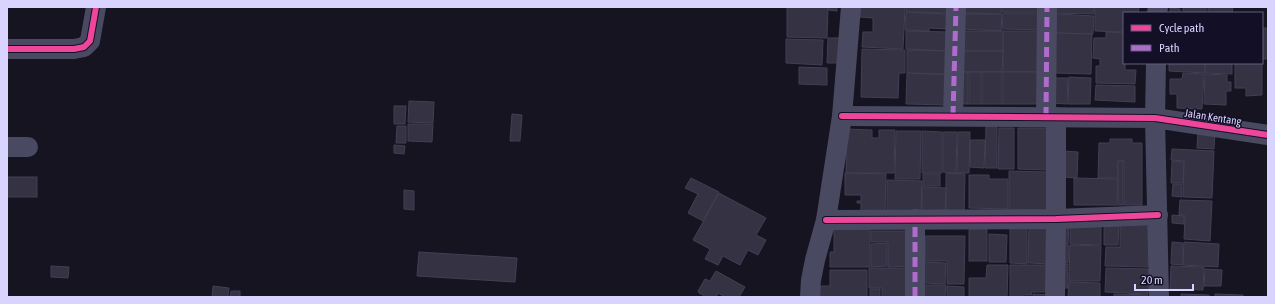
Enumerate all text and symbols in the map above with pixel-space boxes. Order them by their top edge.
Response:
legend [1123,12,1263,64]
text: Cycle path [1159,21,1204,35]
text: Path [1159,41,1180,55]
street label: Jalan Kentang [1184,107,1243,127]
scale bar [1135,266,1193,292]
text: 20 m [1141,273,1163,287]

